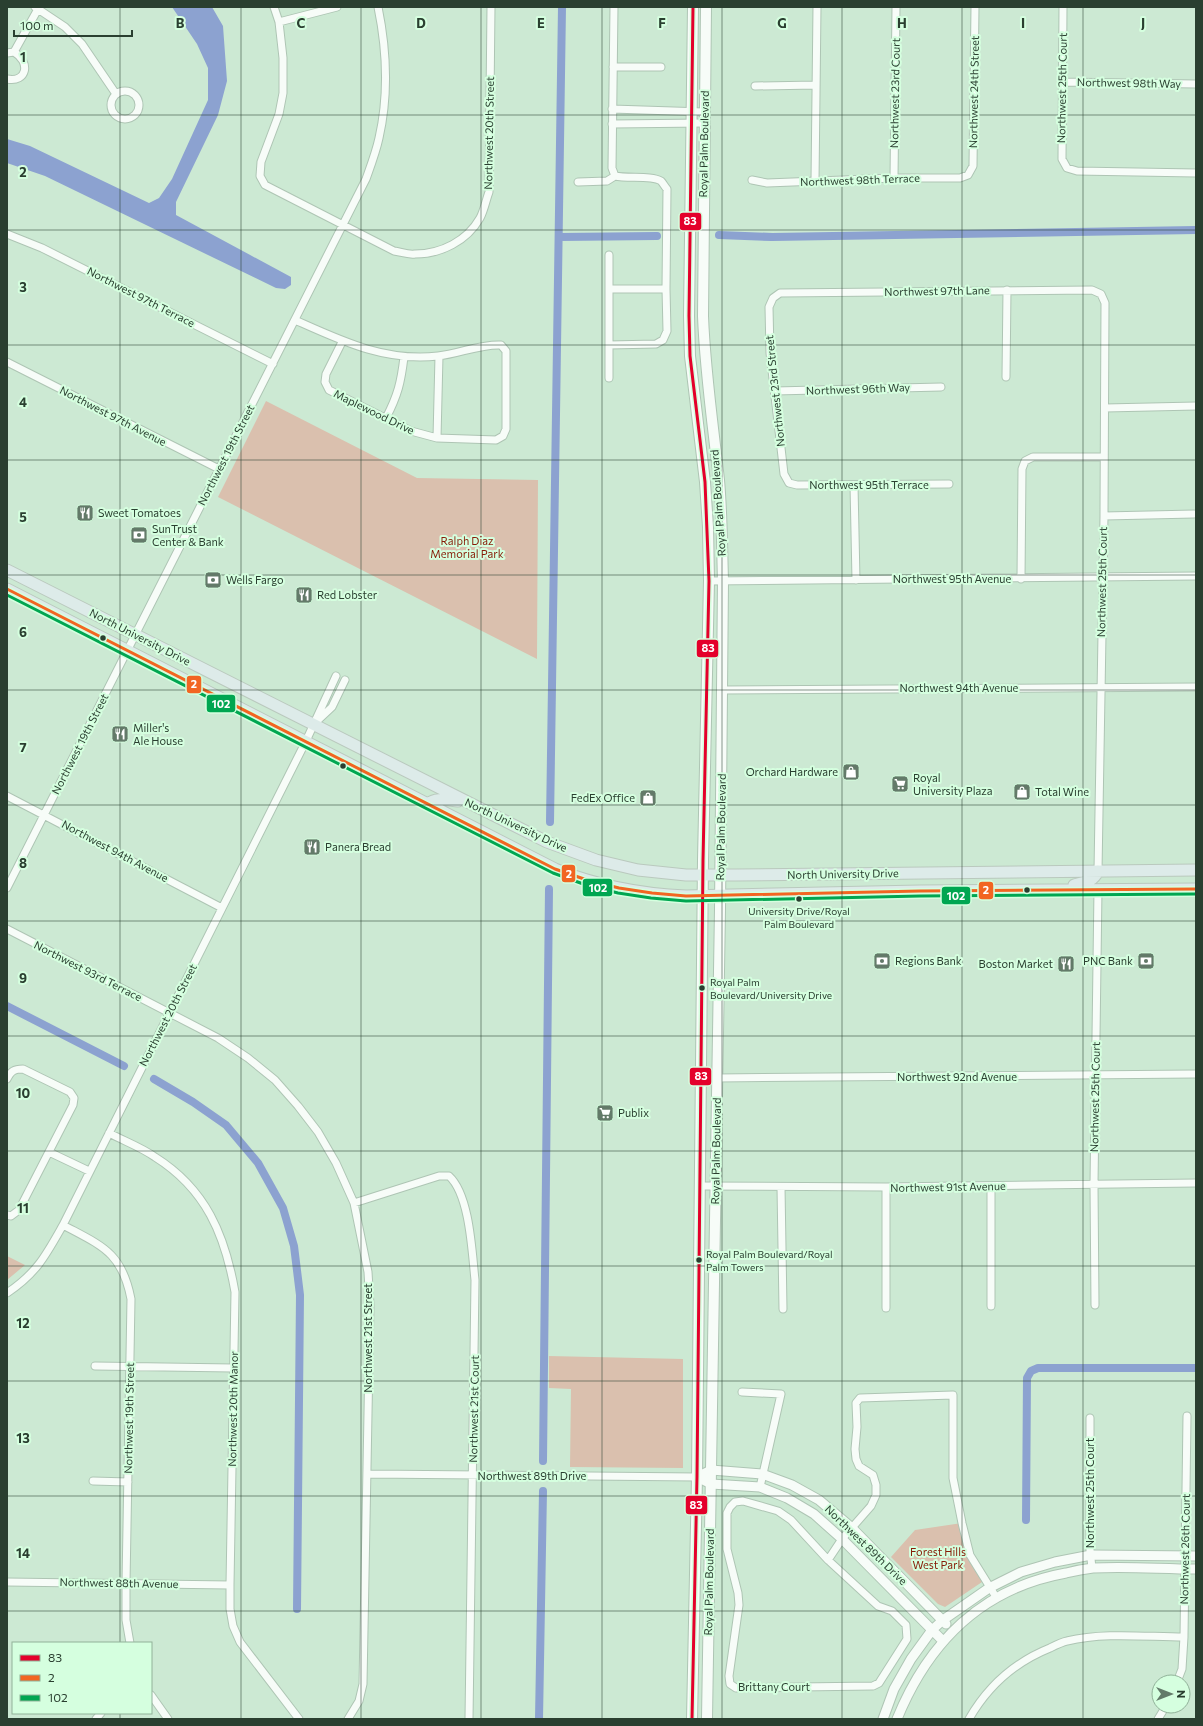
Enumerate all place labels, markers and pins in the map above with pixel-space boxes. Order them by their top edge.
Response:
restaurant icon: Sweet Tomatoes [75,503,95,523]
place label: Sweet Tomatoes [98,506,181,519]
place label: SunTrust Center & Bank [152,522,224,548]
bank icon: SunTrust Center & Bank [129,525,149,545]
bank icon: Wells Fargo [203,570,223,590]
place label: Wells Fargo [226,573,284,586]
restaurant icon: Red Lobster [294,585,314,605]
place label: Red Lobster [317,588,378,601]
unlabelled marker [98,633,108,643]
place label: Miller's Ale House [133,721,183,747]
restaurant icon: Miller's Ale House [110,724,130,744]
unlabelled marker [338,761,348,771]
shop icon: Orchard Hardware [841,762,861,782]
place label: Orchard Hardware [746,765,838,778]
place label: Royal University Plaza [913,771,992,797]
supermarket icon: Royal University Plaza [890,774,910,794]
shop icon: Total Wine [1012,782,1032,802]
place label: Total Wine [1035,785,1089,798]
shop icon: FedEx Office [638,788,658,808]
place label: FedEx Office [571,791,635,804]
restaurant icon: Panera Bread [302,837,322,857]
place label: Panera Bread [325,840,391,853]
unlabelled marker [1022,885,1032,895]
marker: University Drive/Royal Palm Boulevard [794,894,804,904]
place label: University Drive/Royal Palm Boulevard [748,905,850,930]
bank icon: Regions Bank [872,951,892,971]
bank icon: PNC Bank [1136,951,1156,971]
place label: Regions Bank [895,954,962,967]
restaurant icon: Boston Market [1056,954,1076,974]
place label: PNC Bank [1083,954,1133,967]
place label: Boston Market [979,957,1053,970]
place label: Royal Palm Boulevard/University Drive [710,976,832,1001]
marker: Royal Palm Boulevard/University Drive [697,983,707,993]
supermarket icon: Publix [595,1103,615,1123]
place label: Publix [618,1106,649,1119]
place label: Royal Palm Boulevard/Royal Palm Towers [706,1248,833,1273]
marker: Royal Palm Boulevard/Royal Palm Towers [694,1255,704,1265]

